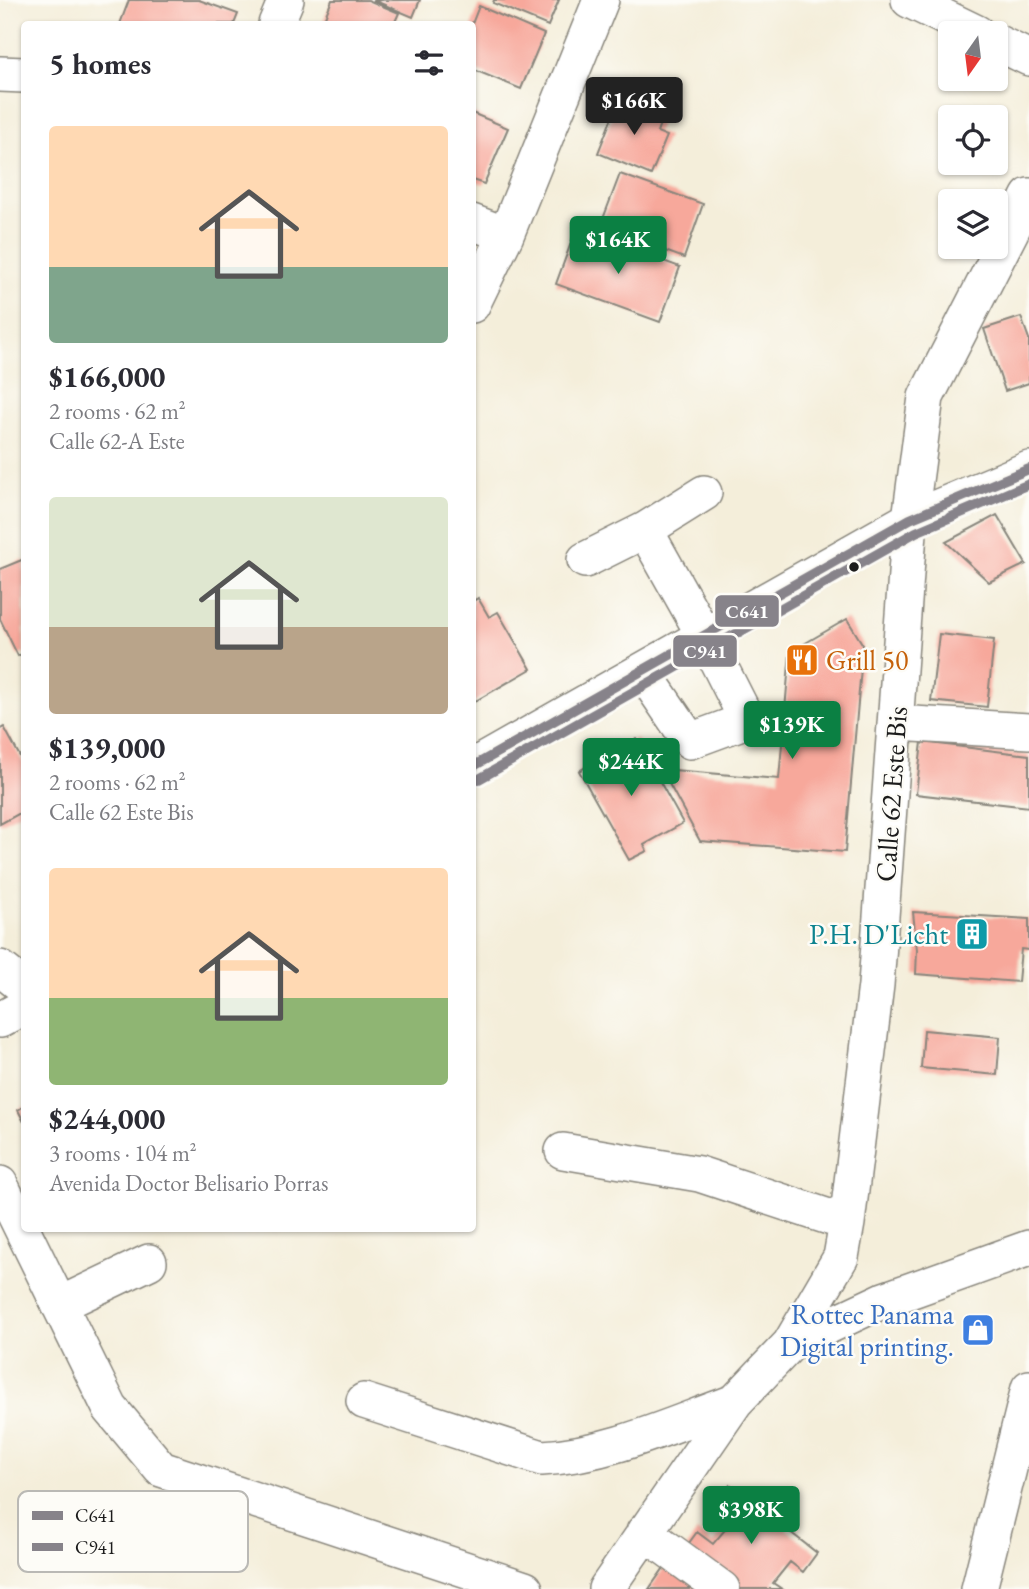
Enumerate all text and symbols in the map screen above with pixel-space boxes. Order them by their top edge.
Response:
north arrow [938,21,1008,91]
map controls [938,21,1008,259]
text: 5 homes [49,44,151,83]
icon: filters [410,44,448,82]
pin: $166K [585,78,683,137]
text: $166K [602,85,666,115]
button: locate [938,105,1008,175]
icon: home [186,171,312,297]
button: layers [938,189,1008,259]
pin: $164K [569,216,667,276]
text: $164K [586,224,650,254]
text: $166,000 [49,357,165,396]
text: 2 rooms · 62 m² [49,396,186,426]
text: Calle 62-A Este [49,426,185,456]
icon: home [186,542,312,668]
unlabelled marker [847,560,861,574]
line badge: C641 [714,594,780,628]
text: C641 [725,599,769,624]
line badge: C941 [672,634,738,668]
text: C941 [683,639,727,664]
restaurant icon: Grill 50 [783,641,821,679]
place label: Grill 50 [826,642,909,678]
pin: $139K [743,702,841,761]
street label: Calle 62 Este Bis [867,705,915,883]
text: $139K [760,709,824,739]
text: $139,000 [49,728,165,767]
pin: $244K [582,738,680,798]
text: $244K [599,746,663,776]
text: 2 rooms · 62 m² [49,767,186,797]
text: Calle 62 Este Bis [49,797,194,827]
icon: home [186,913,312,1039]
building icon: P.H. D'Licht [953,915,991,953]
place label: P.H. D'Licht [809,916,948,952]
text: $244,000 [49,1099,165,1138]
text: 3 rooms · 104 m² [49,1138,197,1168]
text: Avenida Doctor Belisario Porras [49,1168,328,1198]
place label: Rottec Panama Digital printing. [780,1296,955,1364]
shop icon: Rottec Panama Digital printing. [959,1311,997,1349]
pin: $398K [702,1486,800,1546]
legend [18,1491,248,1572]
text: $398K [719,1494,783,1524]
text: C641 [75,1503,116,1528]
text: C941 [75,1535,116,1560]

